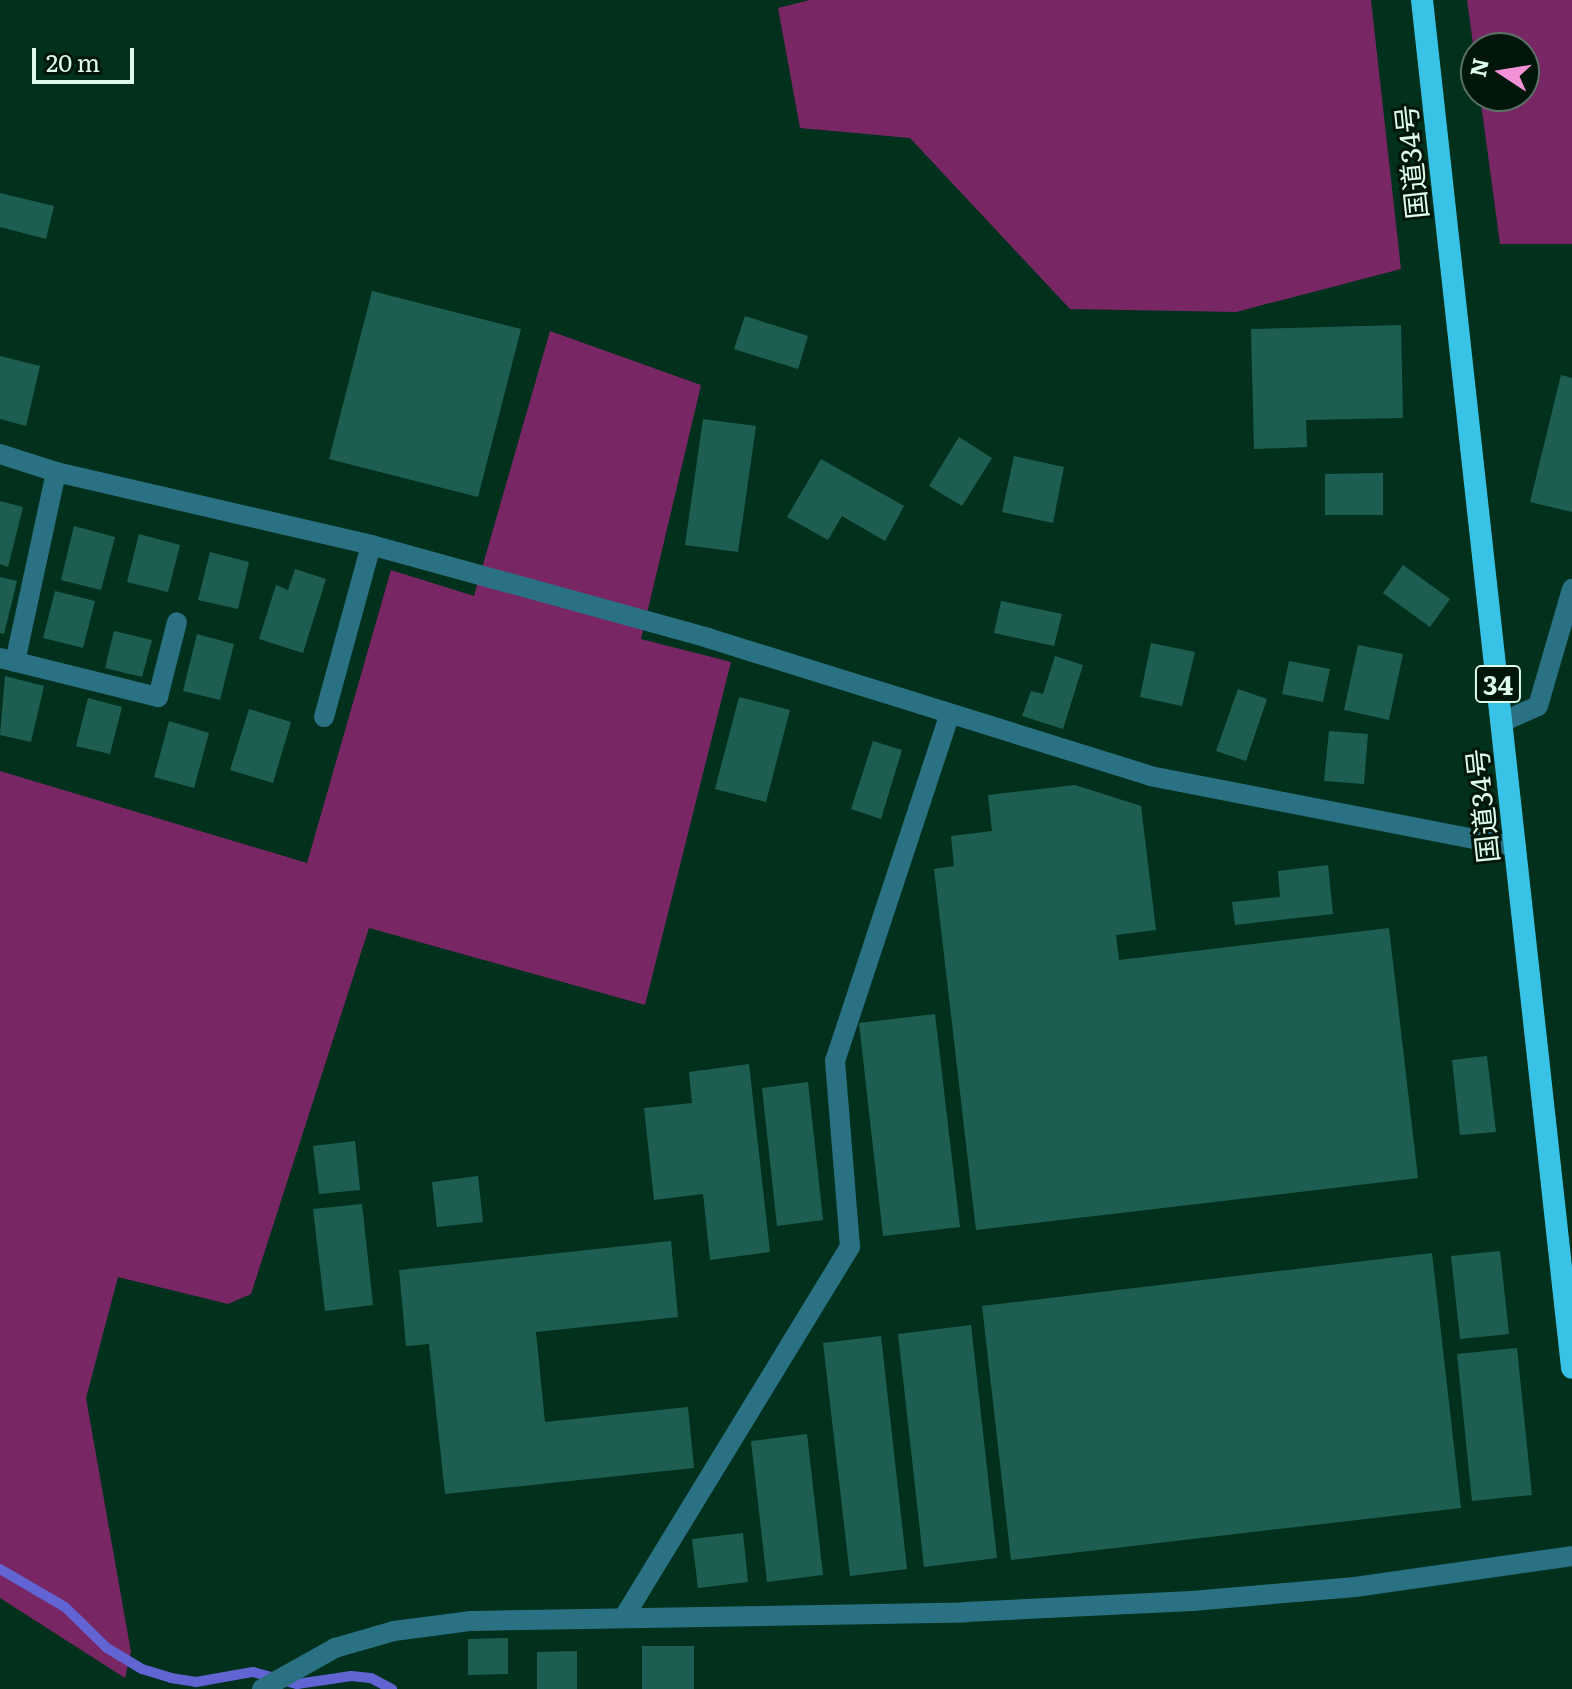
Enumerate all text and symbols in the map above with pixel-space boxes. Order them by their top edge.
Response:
scale bar [36,32,138,82]
north arrow [1460,32,1540,112]
text: 20 m [46,44,100,79]
text: N [1460,55,1496,80]
street label: 国道34号 [1387,103,1433,221]
road number: 34 [1474,662,1522,706]
street label: 国道34号 [1458,747,1504,865]

